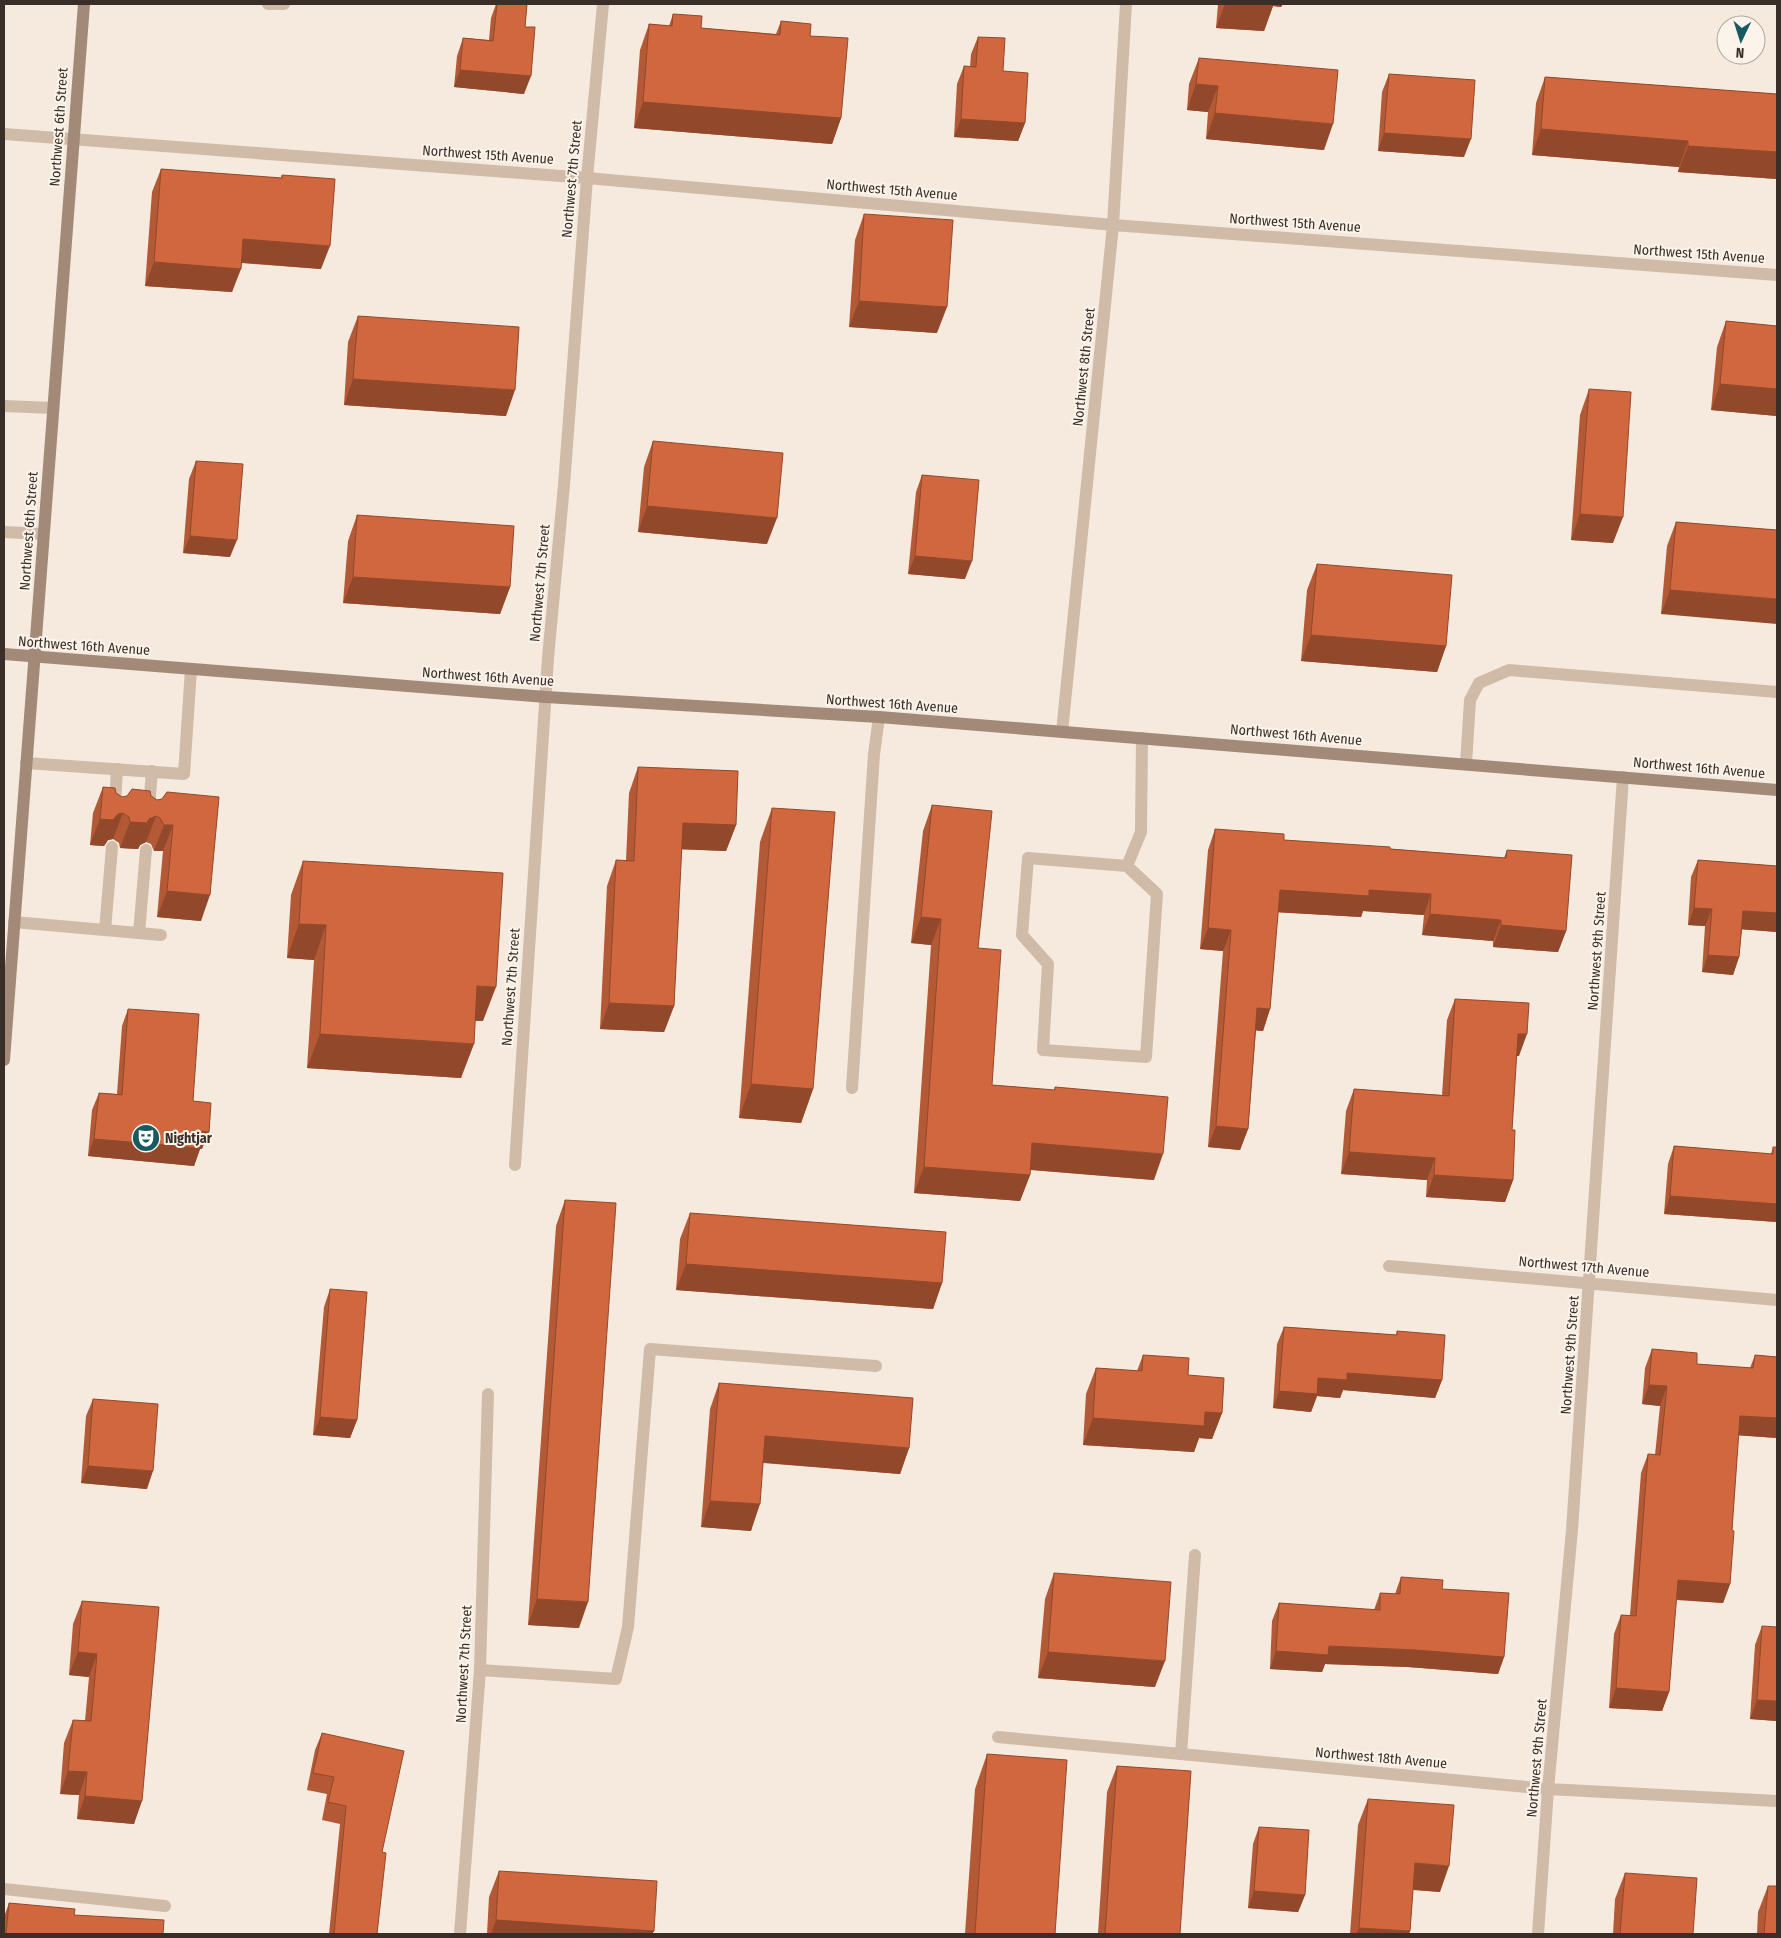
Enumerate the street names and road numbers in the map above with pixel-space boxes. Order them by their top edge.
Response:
street label: Northwest 6th Street [46,67,72,187]
street label: Northwest 7th Street [558,119,586,239]
street label: Northwest 15th Avenue [422,142,554,168]
street label: Northwest 15th Avenue [826,176,958,204]
street label: Northwest 15th Avenue [1229,210,1361,236]
street label: Northwest 15th Avenue [1633,241,1765,267]
street label: Northwest 8th Street [1069,306,1099,427]
street label: Northwest 6th Street [16,471,42,591]
street label: Northwest 7th Street [526,523,554,643]
street label: Northwest 16th Avenue [17,633,151,659]
street label: Northwest 16th Avenue [421,664,555,690]
street label: Northwest 16th Avenue [825,691,959,717]
street label: Northwest 16th Avenue [1229,721,1363,749]
street label: Northwest 16th Avenue [1632,754,1766,782]
street label: Northwest 9th Street [1584,891,1610,1011]
street label: Northwest 7th Street [498,927,524,1046]
street label: Northwest 17th Avenue [1518,1253,1650,1281]
street label: Northwest 9th Street [1557,1295,1583,1415]
street label: Northwest 7th Street [452,1604,476,1723]
street label: Northwest 9th Street [1523,1698,1551,1818]
street label: Northwest 18th Avenue [1314,1744,1448,1772]

